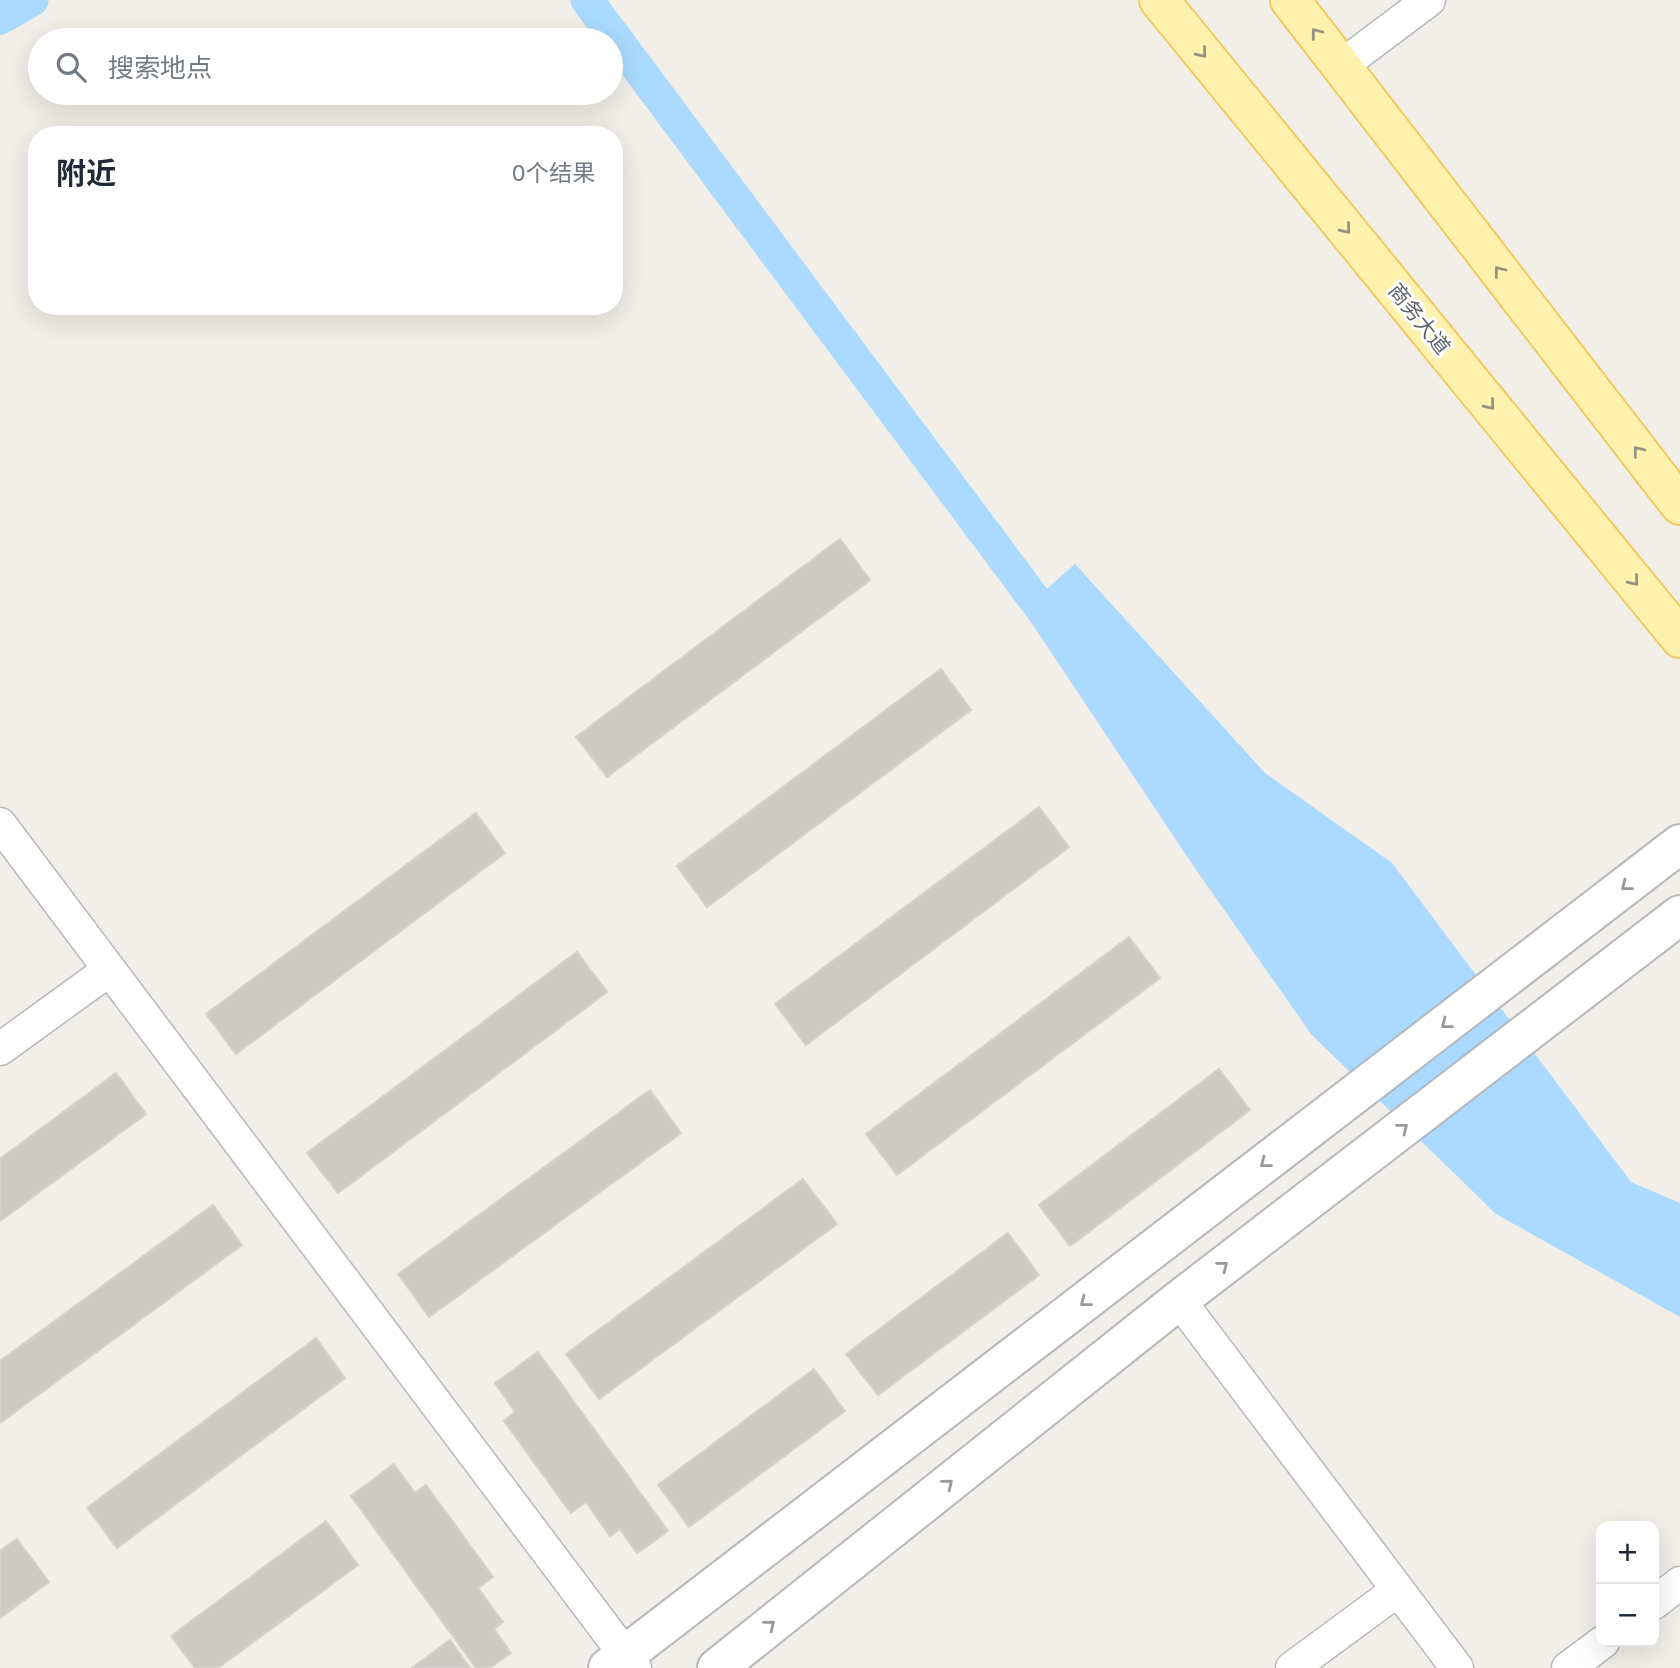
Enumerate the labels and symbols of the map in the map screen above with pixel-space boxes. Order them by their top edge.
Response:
one-way arrow [1311,28,1324,40]
one-way arrow [1194,44,1206,57]
one-way arrow [1338,220,1350,233]
one-way arrow [1495,266,1508,279]
street label: 商务大道 [1381,279,1455,361]
one-way arrow [1481,398,1494,410]
one-way arrow [1634,446,1647,459]
one-way arrow [1625,574,1638,586]
one-way arrow [1621,877,1634,890]
one-way arrow [1441,1016,1453,1029]
one-way arrow [1395,1123,1408,1136]
one-way arrow [1261,1155,1273,1168]
one-way arrow [1215,1262,1227,1275]
one-way arrow [1080,1293,1093,1306]
one-way arrow [941,1479,953,1492]
one-way arrow [763,1621,775,1634]

